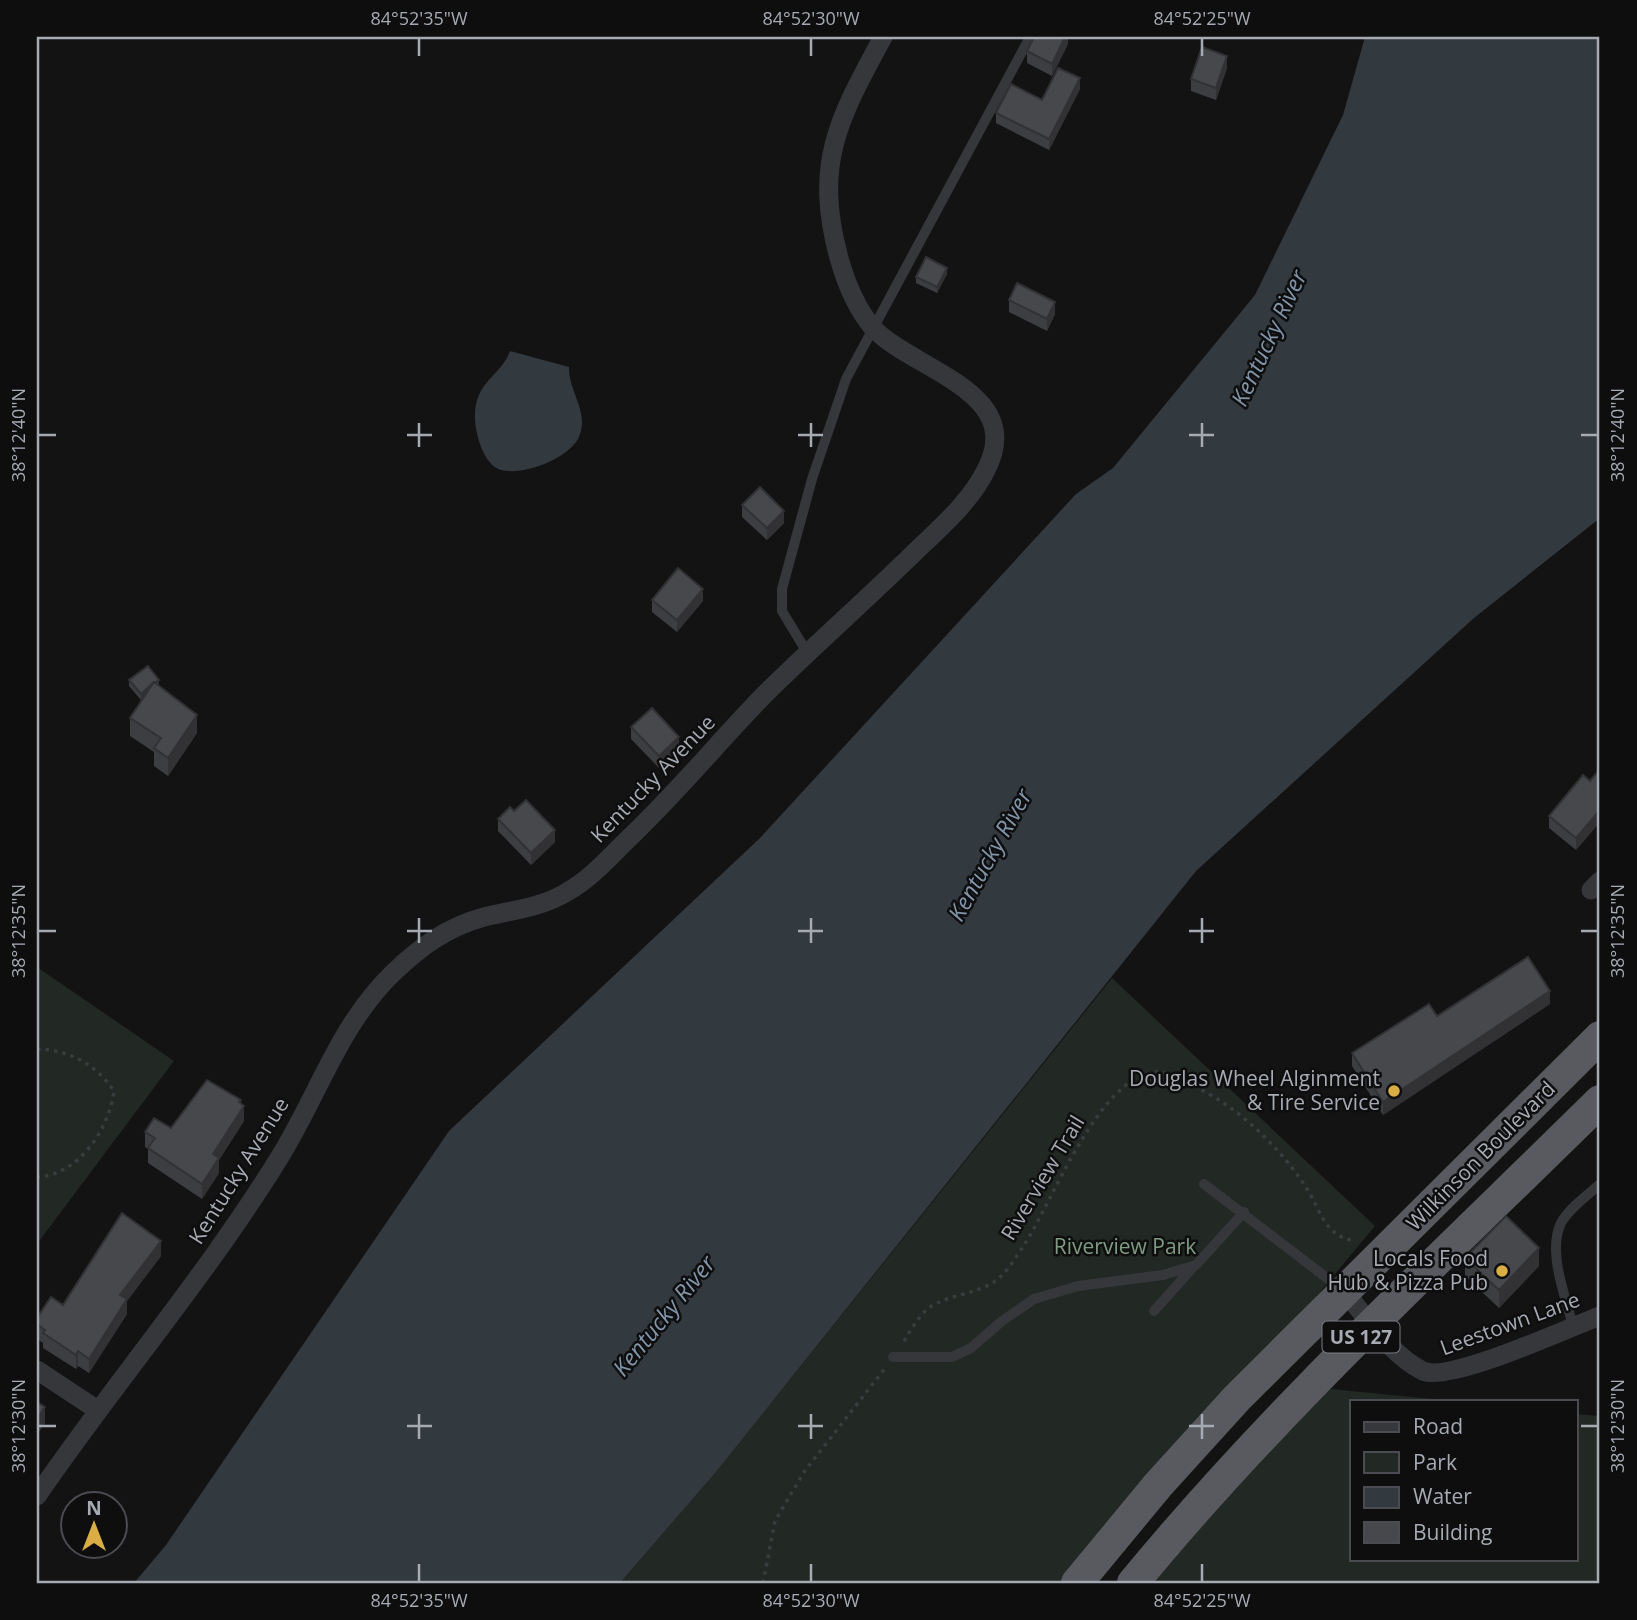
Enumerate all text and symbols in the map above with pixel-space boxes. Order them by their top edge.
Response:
text: 84°52'35"W [370,6,468,30]
text: 84°52'30"W [762,6,860,30]
text: 84°52'25"W [1153,6,1251,30]
water label: Kentucky River [1223,263,1314,411]
text: 38°12'40"N [6,388,30,482]
text: 38°12'40"N [1605,388,1629,482]
street label: Kentucky Avenue [584,708,721,848]
water label: Kentucky River [940,782,1039,926]
text: 38°12'35"N [6,884,30,978]
text: 38°12'35"N [1605,884,1629,978]
place label: Douglas Wheel Alginment & Tire Service [1129,1064,1380,1116]
street label: Wilkinson Boulevard [1400,1075,1561,1236]
marker: Douglas Wheel Alginment & Tire Service [1386,1083,1402,1099]
street label: Kentucky Avenue [182,1092,295,1249]
street label: Riverview Trail [994,1110,1090,1245]
park label: Riverview Park [1054,1232,1196,1260]
place label: Locals Food Hub & Pizza Pub [1327,1244,1488,1296]
water label: Kentucky River [605,1248,722,1382]
marker: Locals Food Hub & Pizza Pub [1494,1263,1510,1279]
street label: Leestown Lane [1436,1285,1583,1361]
road number: US 127 [1322,1322,1400,1352]
text: 38°12'30"N [6,1379,30,1473]
text: 38°12'30"N [1605,1379,1629,1473]
legend [1350,1400,1578,1560]
text: Road [1413,1412,1463,1440]
text: Park [1413,1448,1457,1476]
text: Water [1413,1482,1472,1510]
north arrow [60,1490,130,1560]
text: N [86,1495,102,1521]
text: Building [1413,1518,1492,1546]
text: 84°52'35"W [370,1588,468,1612]
text: 84°52'30"W [762,1588,860,1612]
text: 84°52'25"W [1153,1588,1251,1612]

